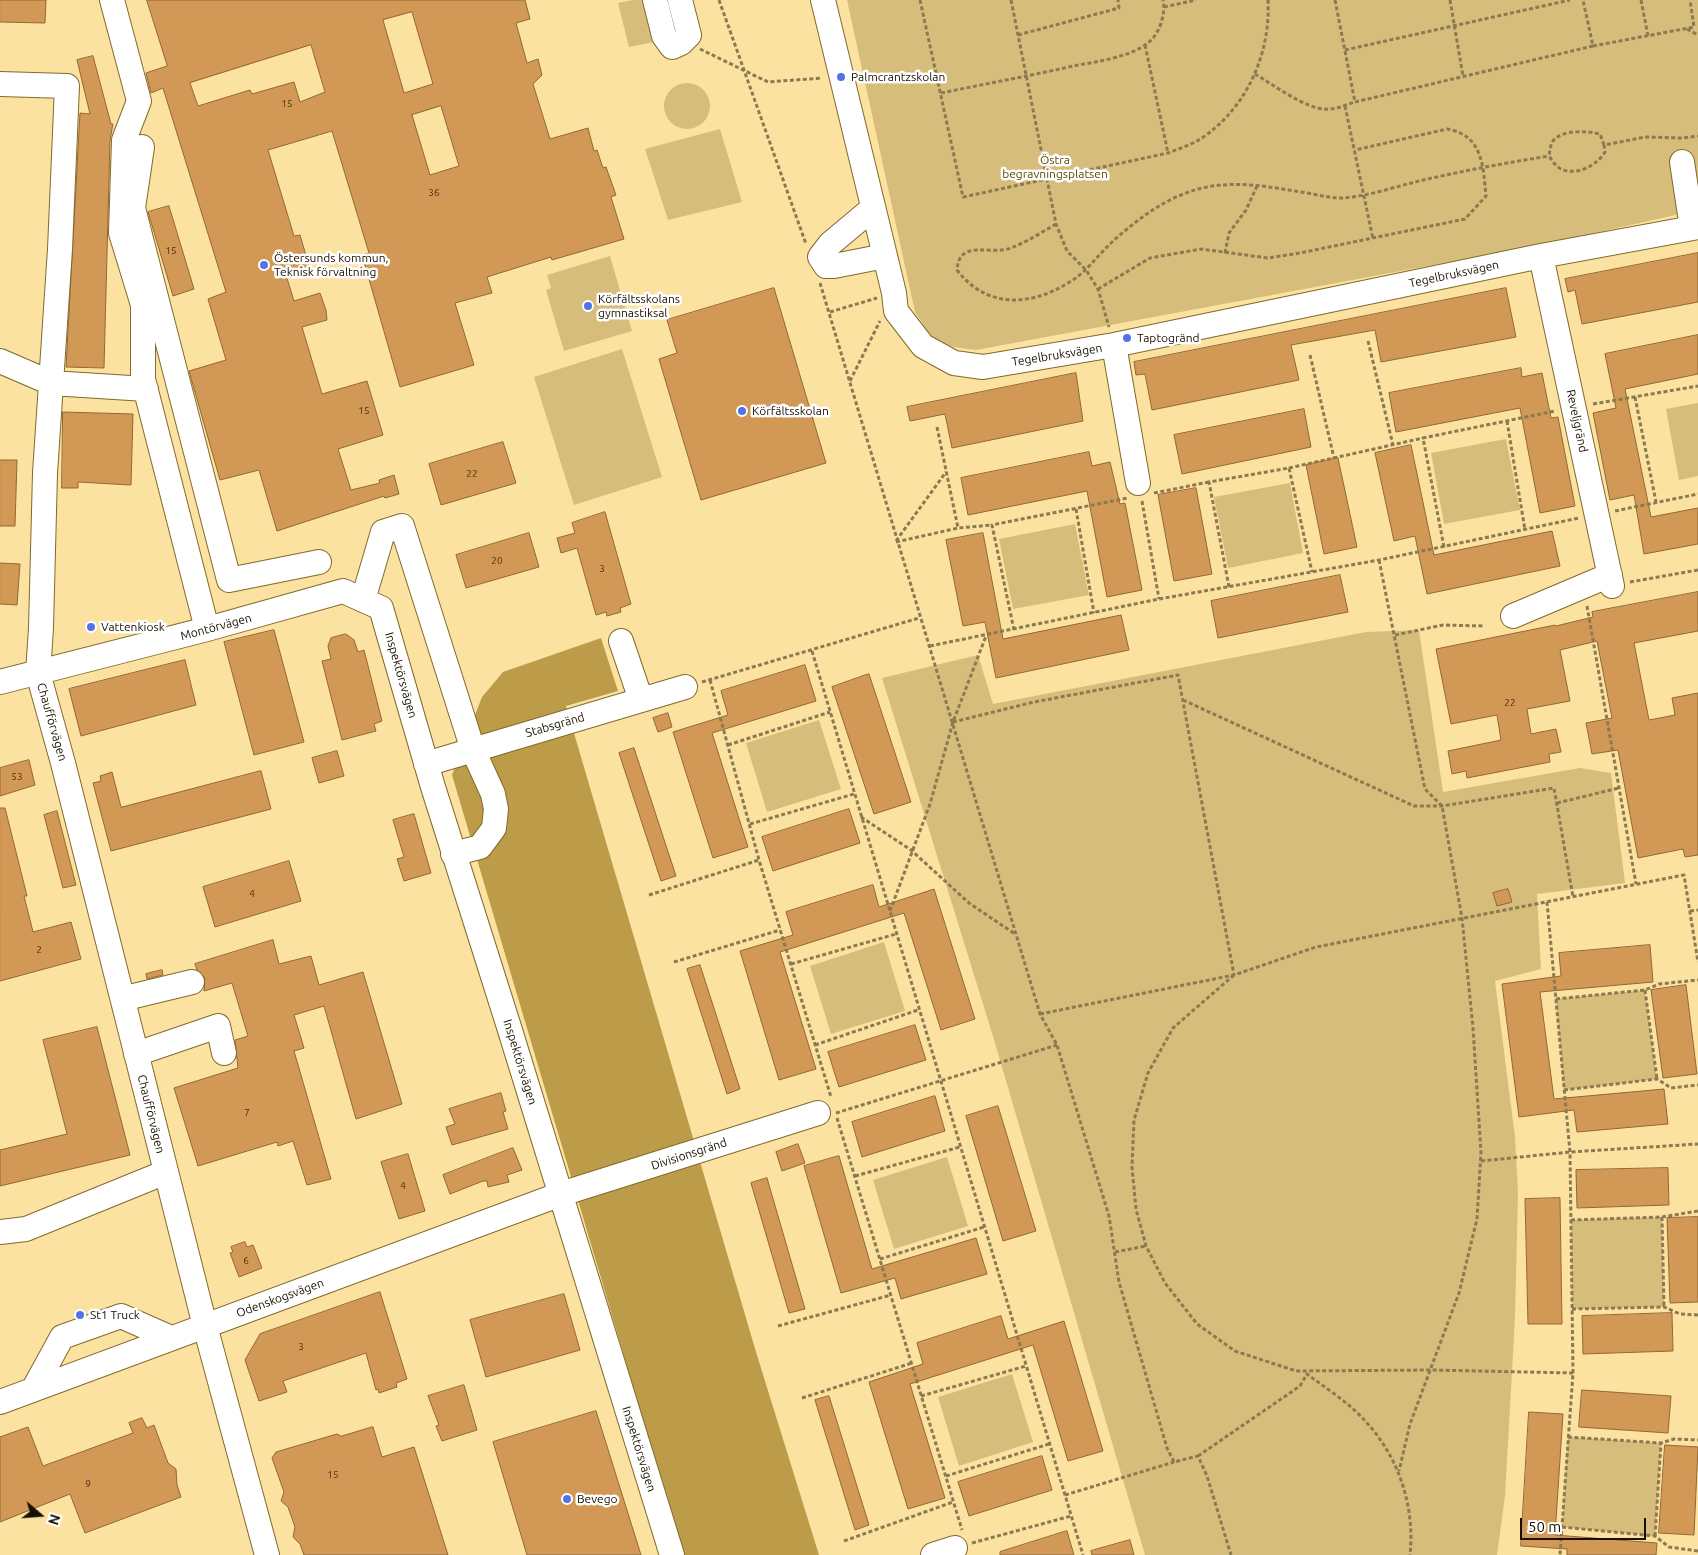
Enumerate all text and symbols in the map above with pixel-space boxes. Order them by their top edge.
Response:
place label: Palmcrantzskolan [851,70,945,84]
marker: Palmcrantzskolan [835,71,847,83]
house number: 15 [281,98,293,110]
park label: Östra begravningsplatsen [1002,153,1108,181]
house number: 36 [428,187,440,199]
house number: 15 [165,245,177,257]
place label: Östersunds kommun, Teknisk förvaltning [274,251,388,279]
street label: Tegelbruksvägen [1408,257,1500,291]
marker: Östersunds kommun, Teknisk förvaltning [258,259,270,271]
place label: Körfältsskolans gymnastiksal [598,292,680,320]
marker: Körfältsskolans gymnastiksal [582,300,594,312]
place label: Taptogränd [1137,331,1200,345]
marker: Taptogränd [1121,332,1133,344]
street label: Tegelbruksvägen [1011,341,1103,369]
street label: Reveljgränd [1563,388,1591,454]
place label: Körfältsskolan [752,404,829,418]
house number: 15 [358,405,370,417]
marker: Körfältsskolan [736,405,748,417]
house number: 22 [466,468,478,480]
house number: 20 [491,555,503,567]
house number: 3 [599,563,605,575]
street label: Montörvägen [179,611,253,643]
place label: Vattenkiosk [101,620,165,634]
marker: Vattenkiosk [85,621,97,633]
street label: Inspektörsvägen [382,630,420,720]
street label: Chaufförvägen [34,681,70,763]
house number: 22 [1504,697,1516,709]
street label: Stabsgränd [524,710,586,740]
house number: 53 [11,771,23,783]
house number: 4 [249,888,255,900]
house number: 2 [36,944,42,956]
street label: Inspektörsvägen [500,1017,540,1107]
street label: Chaufförvägen [134,1073,168,1155]
house number: 7 [244,1107,250,1119]
street label: Divisionsgränd [649,1135,729,1173]
house number: 4 [400,1180,406,1192]
house number: 6 [243,1255,249,1267]
street label: Odenskogsvägen [234,1275,326,1321]
place label: St1 Truck [90,1308,140,1322]
marker: St1 Truck [74,1309,86,1321]
house number: 3 [298,1341,304,1353]
street label: Inspektörsvägen [619,1404,659,1494]
house number: 15 [327,1469,339,1481]
house number: 9 [85,1478,91,1490]
north arrow [15,1490,65,1540]
place label: Bevego [577,1492,618,1506]
marker: Bevego [561,1493,573,1505]
scale bar [1523,1508,1649,1540]
text: N [45,1512,63,1527]
text: 50 m [1528,1518,1561,1535]

